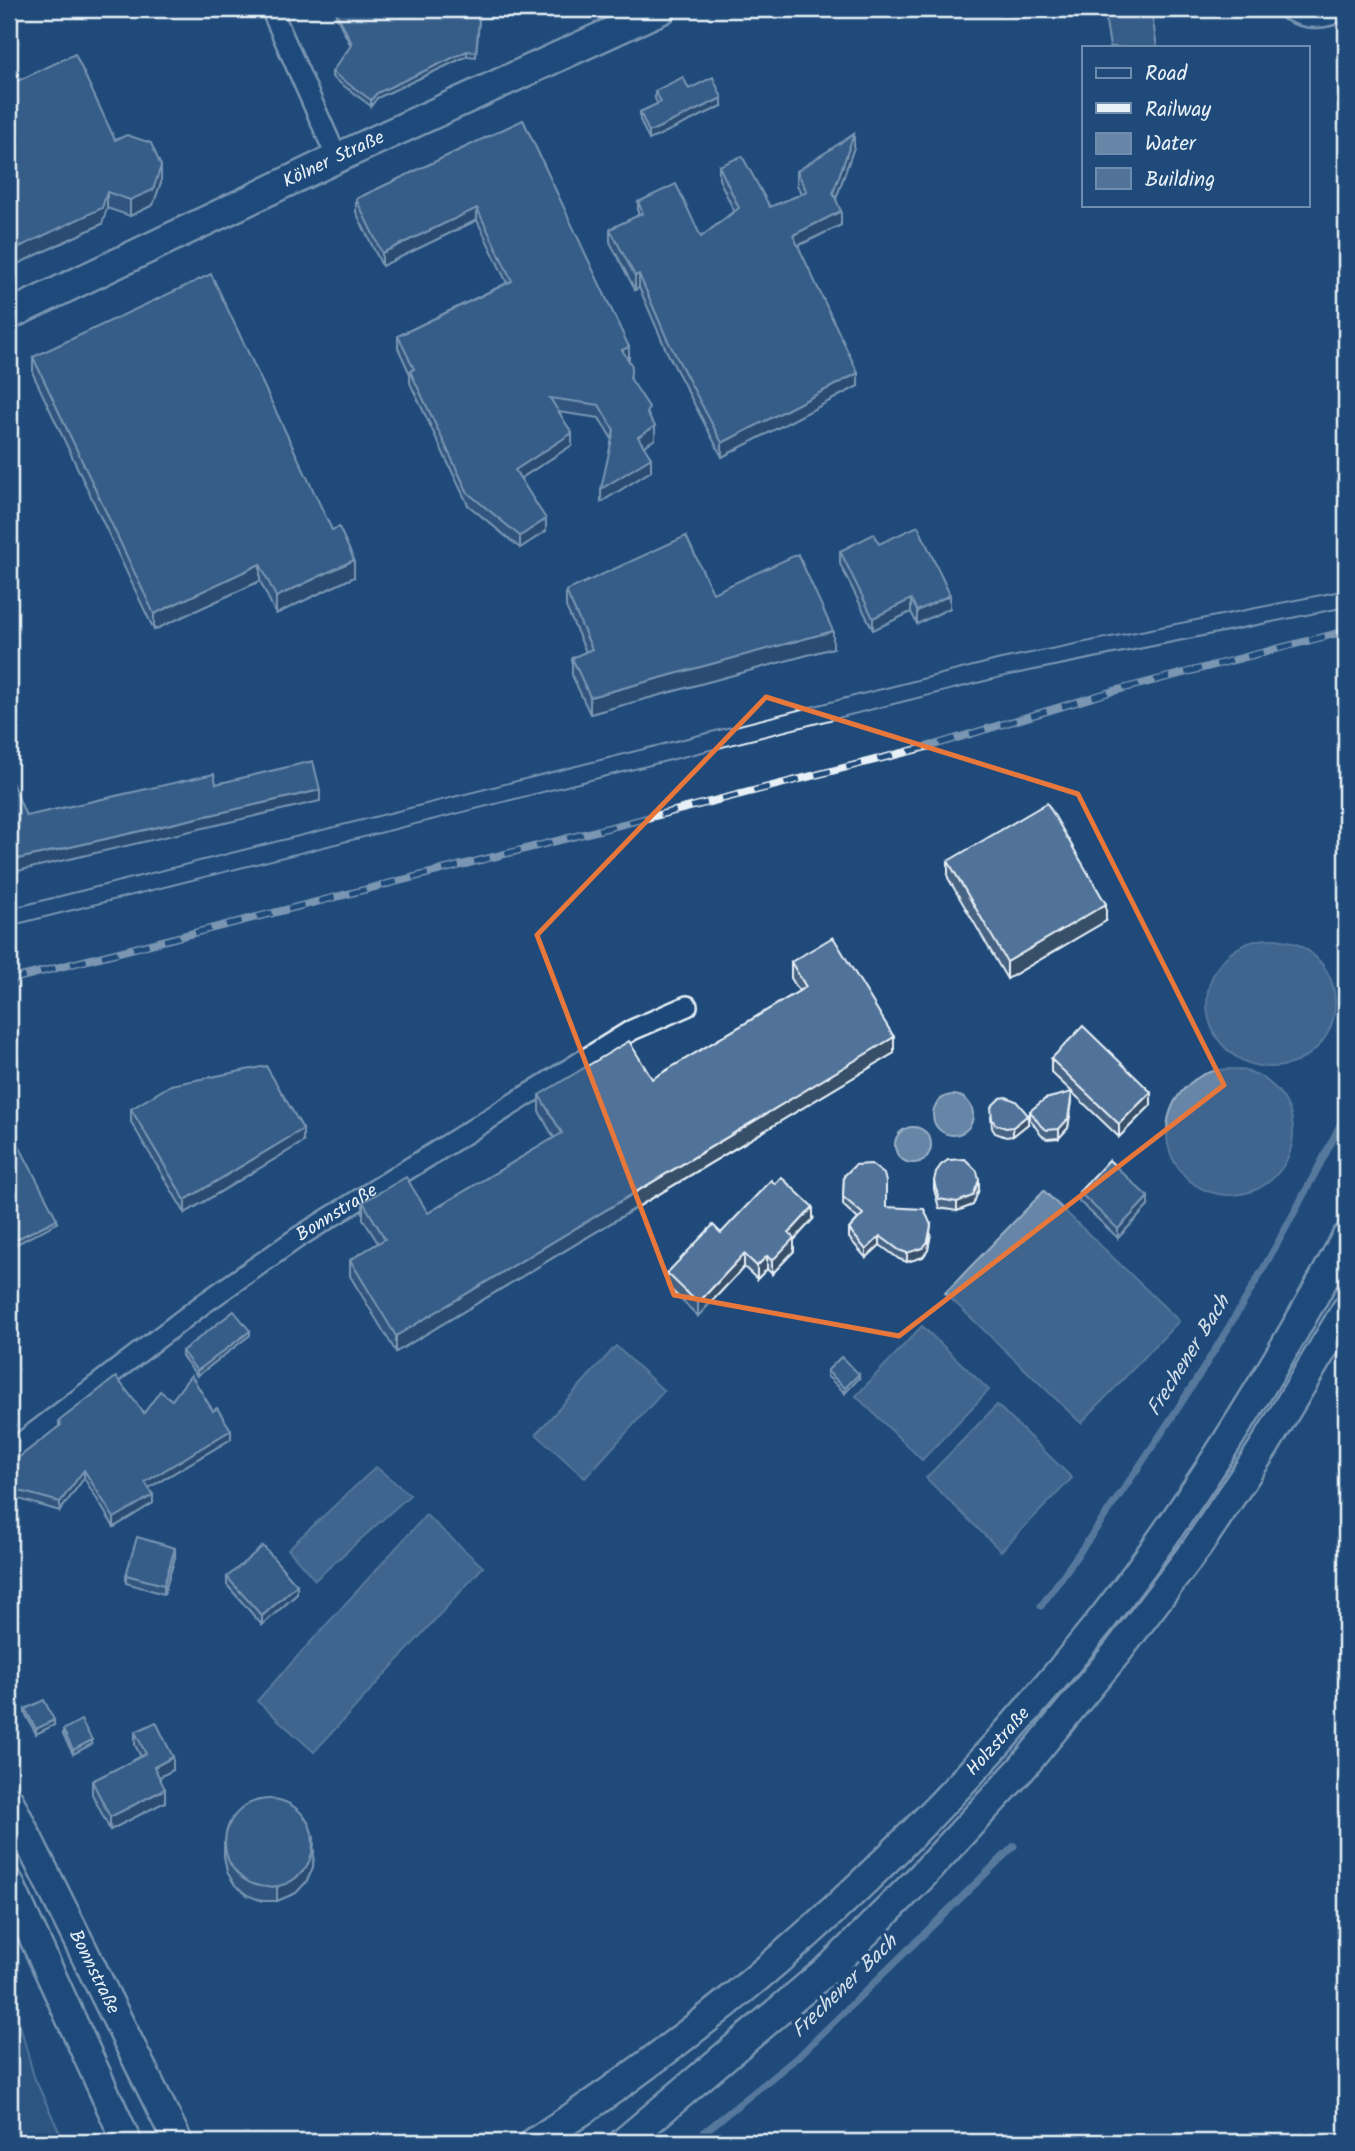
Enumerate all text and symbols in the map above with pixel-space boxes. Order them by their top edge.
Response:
legend [1082,46,1310,206]
text: Road [1145,58,1188,91]
text: Railway [1145,94,1211,127]
street label: Kölner Straße [278,123,390,197]
text: Water [1145,128,1197,161]
text: Building [1145,164,1215,197]
street label: Bonnstraße [290,1176,384,1250]
water label: Frechener Bach [1139,1288,1240,1423]
street label: Holzstraße [959,1700,1038,1784]
street label: Bonnstraße [60,1925,128,2020]
water label: Frechener Bach [784,1926,907,2047]

